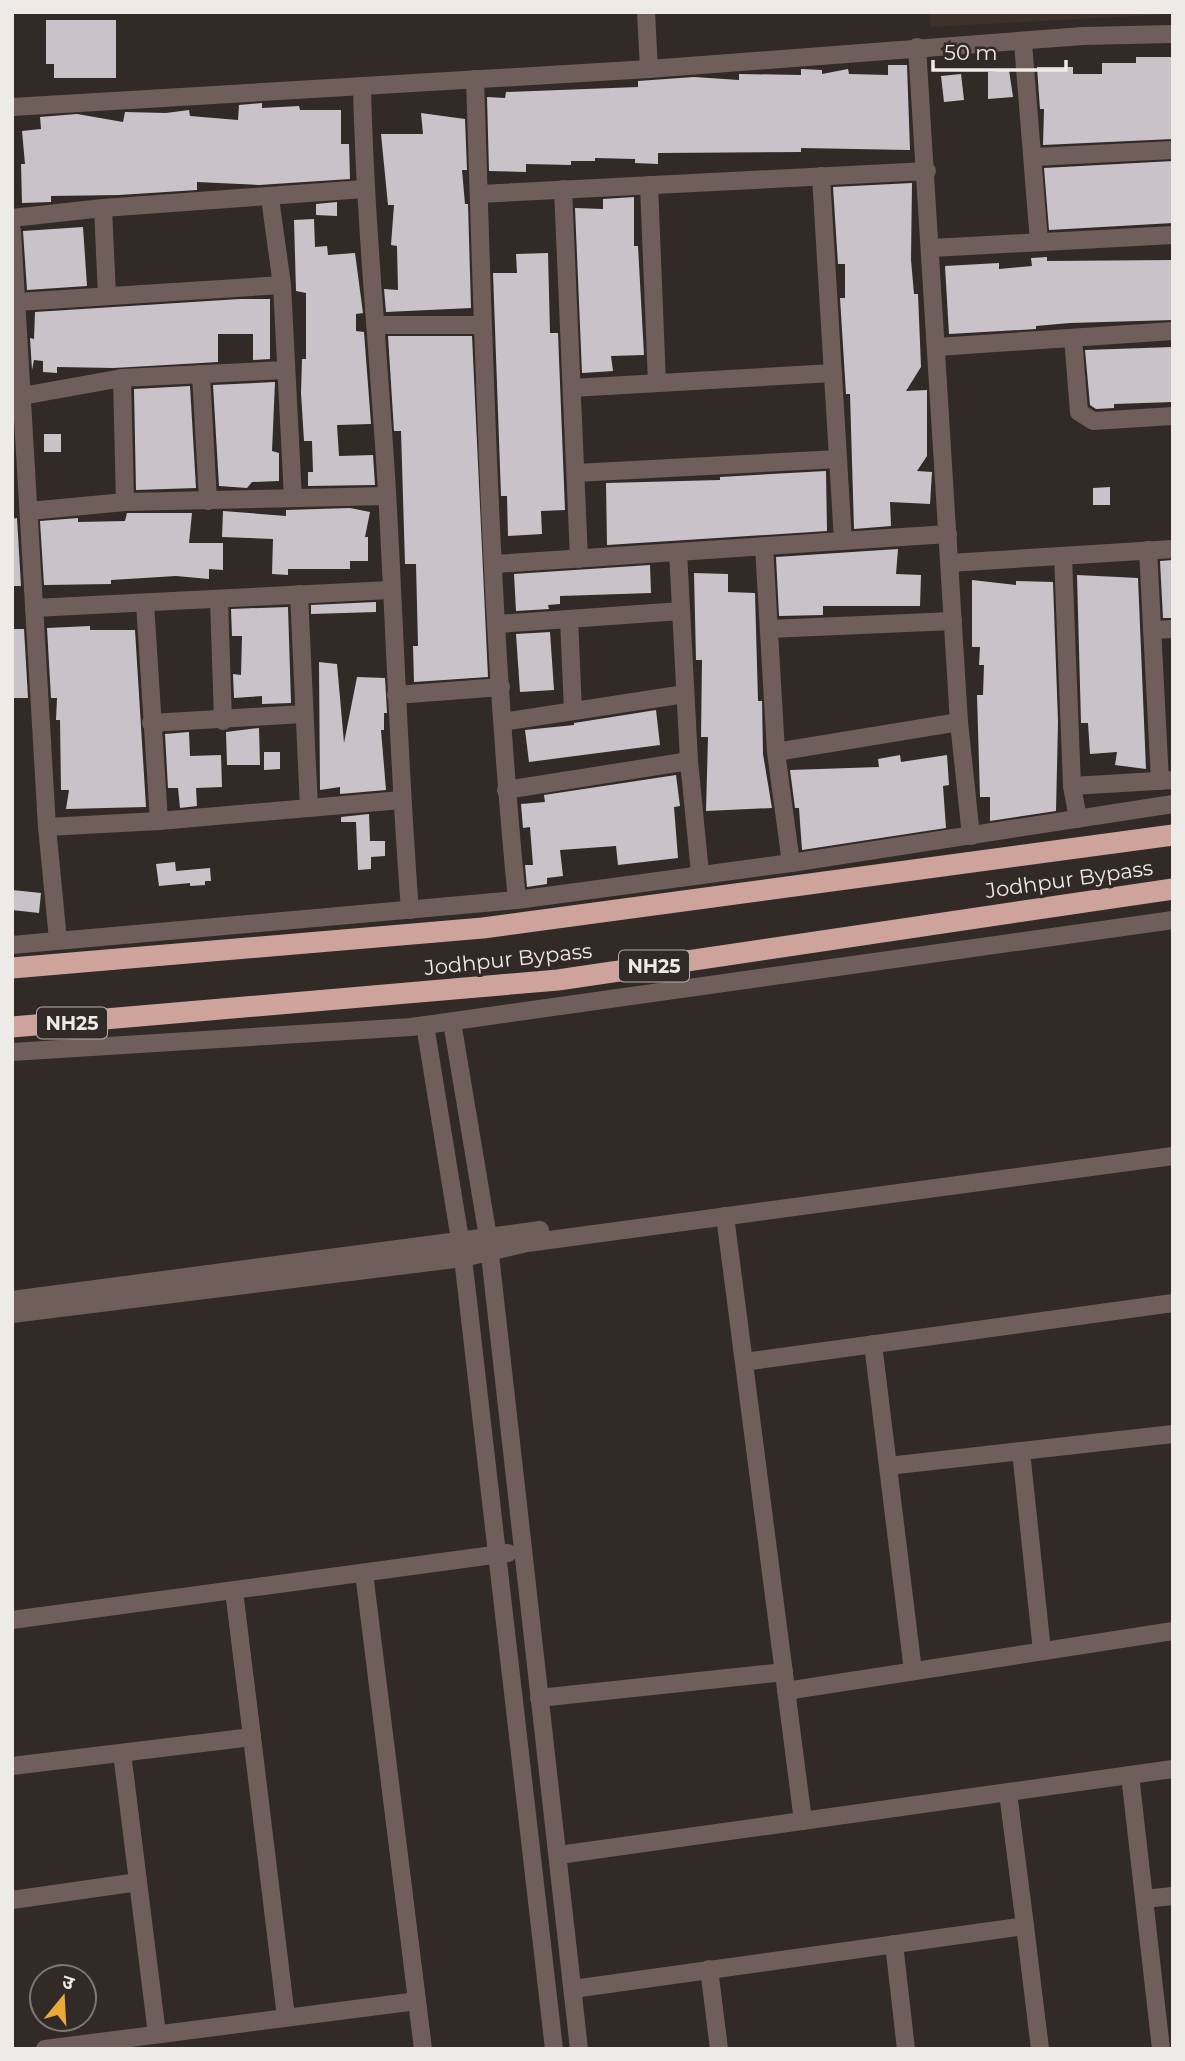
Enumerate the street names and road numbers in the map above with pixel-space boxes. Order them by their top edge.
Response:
street label: Jodhpur Bypass [983,855,1154,903]
street label: Jodhpur Bypass [422,938,593,980]
road number: NH25 [619,950,689,982]
road number: NH25 [37,1007,107,1038]

